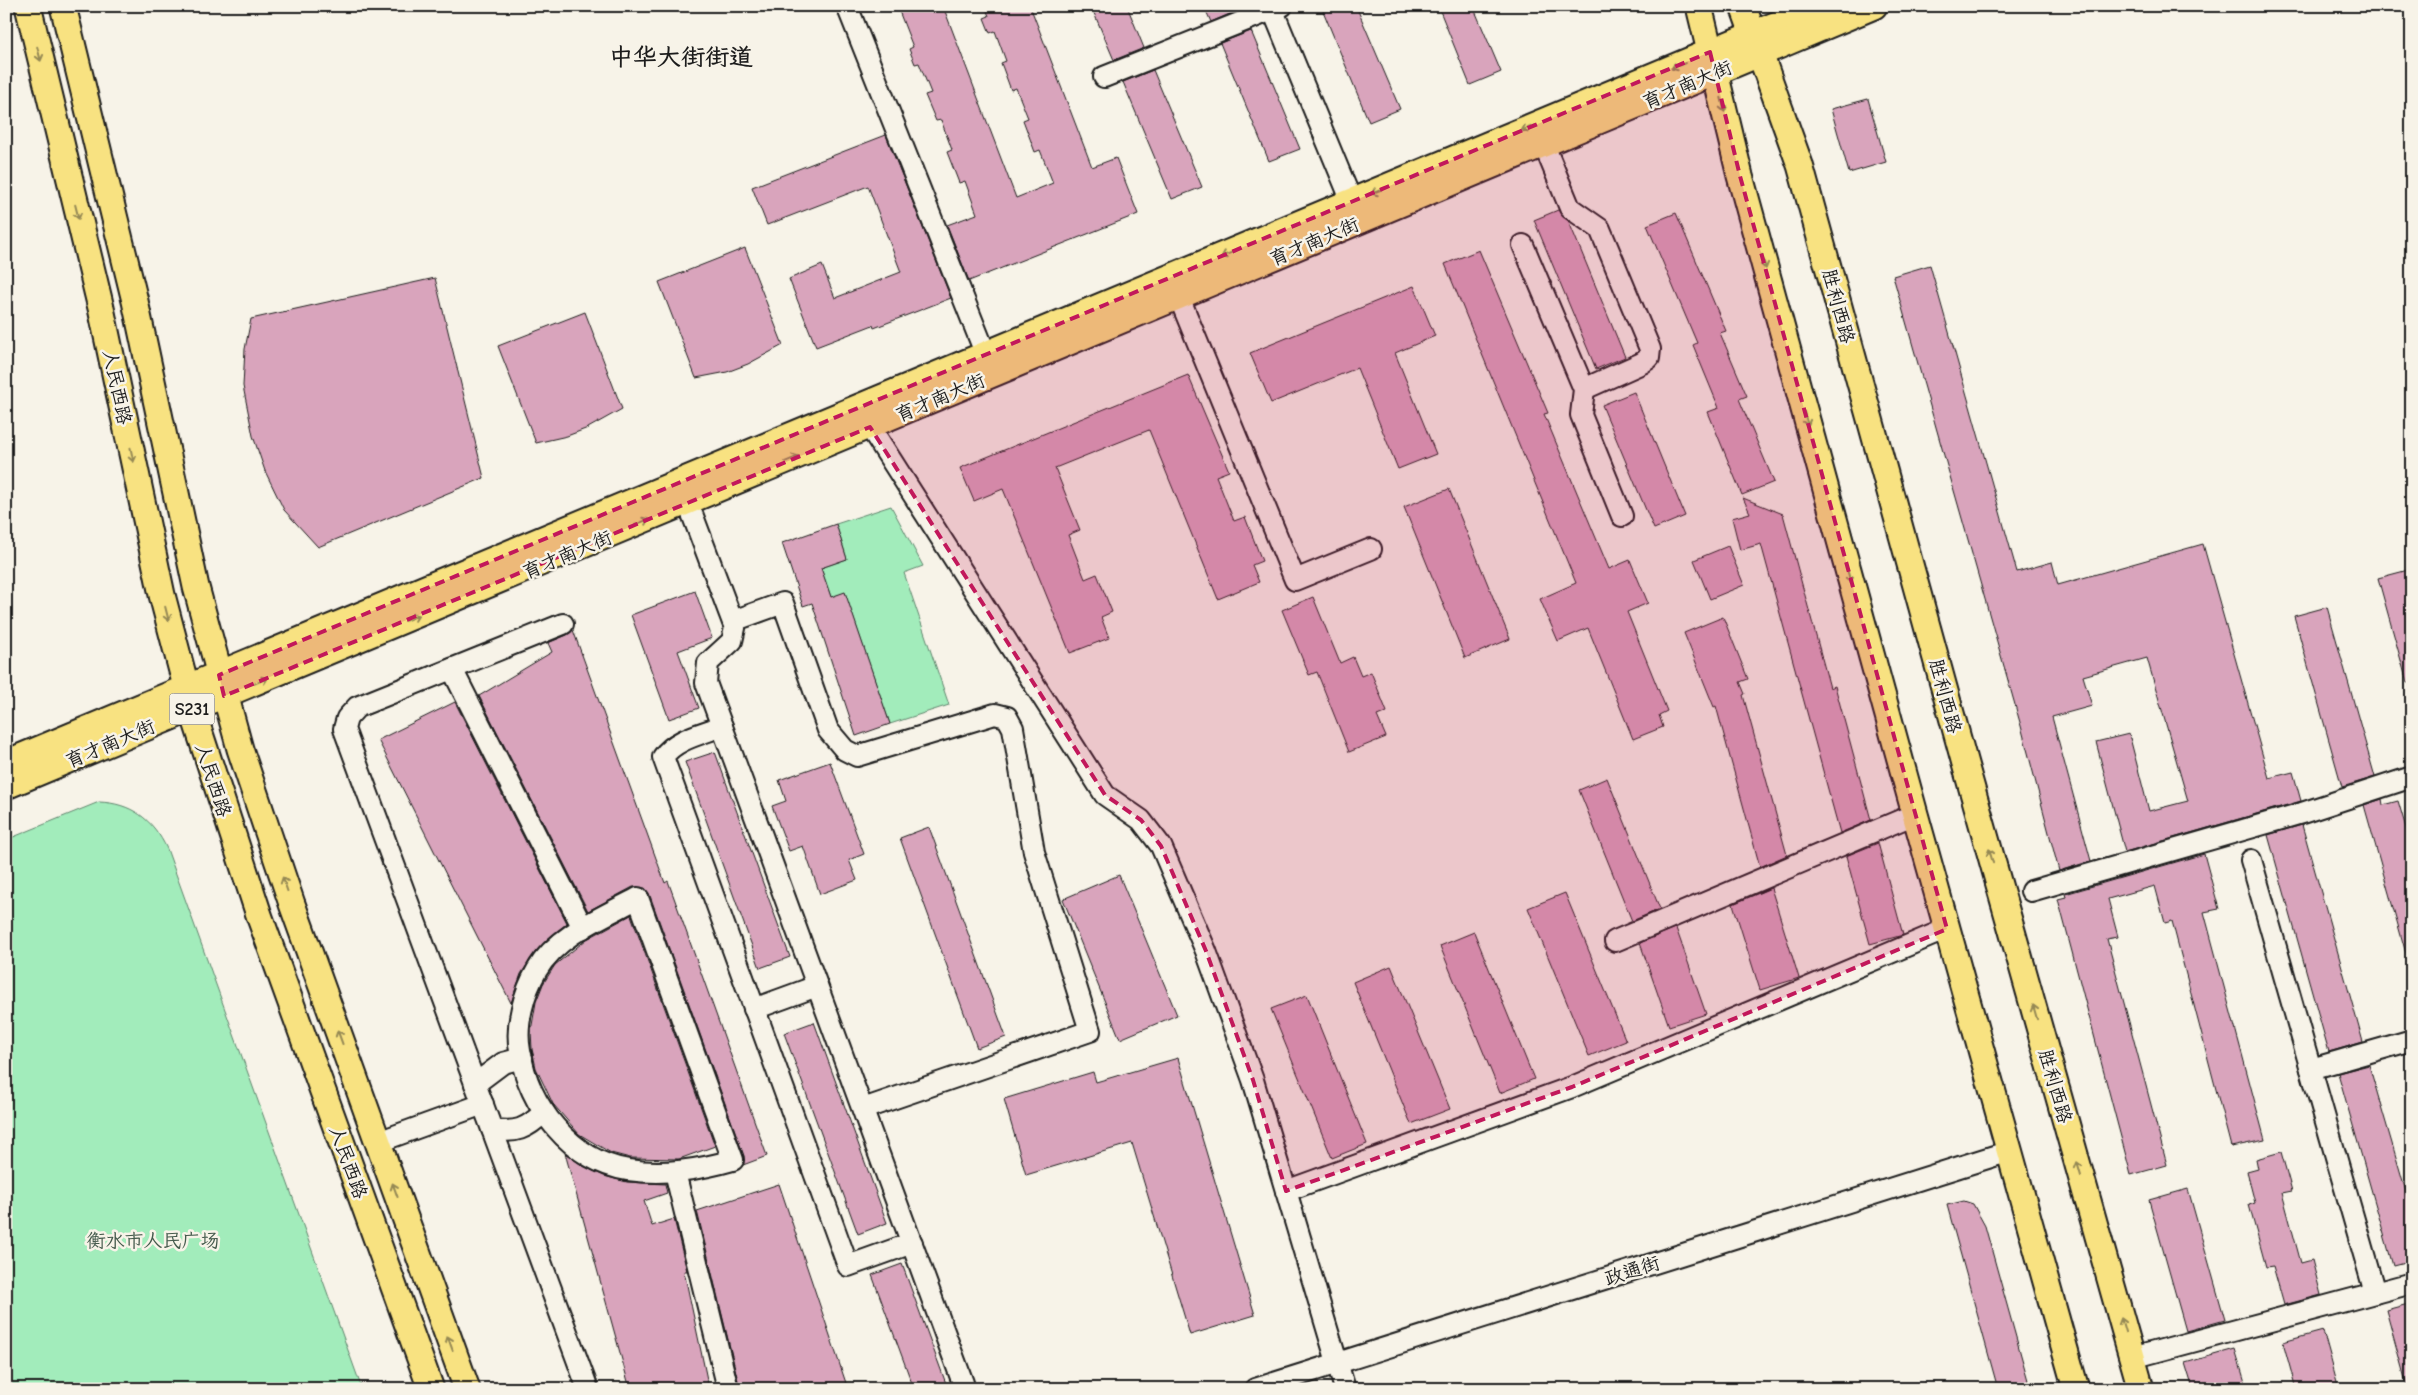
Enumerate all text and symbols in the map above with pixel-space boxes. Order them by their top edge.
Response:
district label: 中华大街街道 [609,43,753,71]
one-way arrow [35,45,44,61]
street label: 育才南大街 [1639,56,1735,114]
one-way arrow [1671,61,1686,71]
one-way arrow [1719,96,1728,112]
one-way arrow [1521,124,1536,134]
one-way arrow [1371,187,1386,196]
one-way arrow [73,203,82,219]
street label: 育才南大街 [1266,213,1362,271]
one-way arrow [1221,250,1236,259]
one-way arrow [1759,254,1769,270]
street label: 胜利西路 [1818,267,1858,346]
street label: 人民西路 [98,348,136,427]
street label: 育才南大街 [892,369,988,427]
one-way arrow [1802,410,1812,426]
one-way arrow [128,447,137,463]
one-way arrow [784,454,799,464]
one-way arrow [634,517,649,526]
street label: 育才南大街 [519,526,615,584]
one-way arrow [1845,567,1855,583]
one-way arrow [163,606,172,622]
one-way arrow [404,613,419,623]
street label: 胜利西路 [1925,657,1965,736]
one-way arrow [254,675,269,684]
road number: S231 [170,694,214,724]
street label: 育才南大街 [62,715,158,773]
street label: 人民西路 [191,741,235,820]
one-way arrow [1986,848,1995,864]
one-way arrow [280,876,290,892]
one-way arrow [2030,1005,2039,1021]
one-way arrow [335,1030,344,1045]
street label: 胜利西路 [2034,1047,2076,1126]
street label: 人民西路 [325,1123,371,1202]
one-way arrow [2074,1161,2083,1177]
one-way arrow [390,1183,399,1198]
park label: 衡水市人民广场 [86,1230,220,1252]
street label: 政通街 [1602,1252,1663,1290]
one-way arrow [2118,1317,2127,1333]
one-way arrow [445,1336,454,1351]

